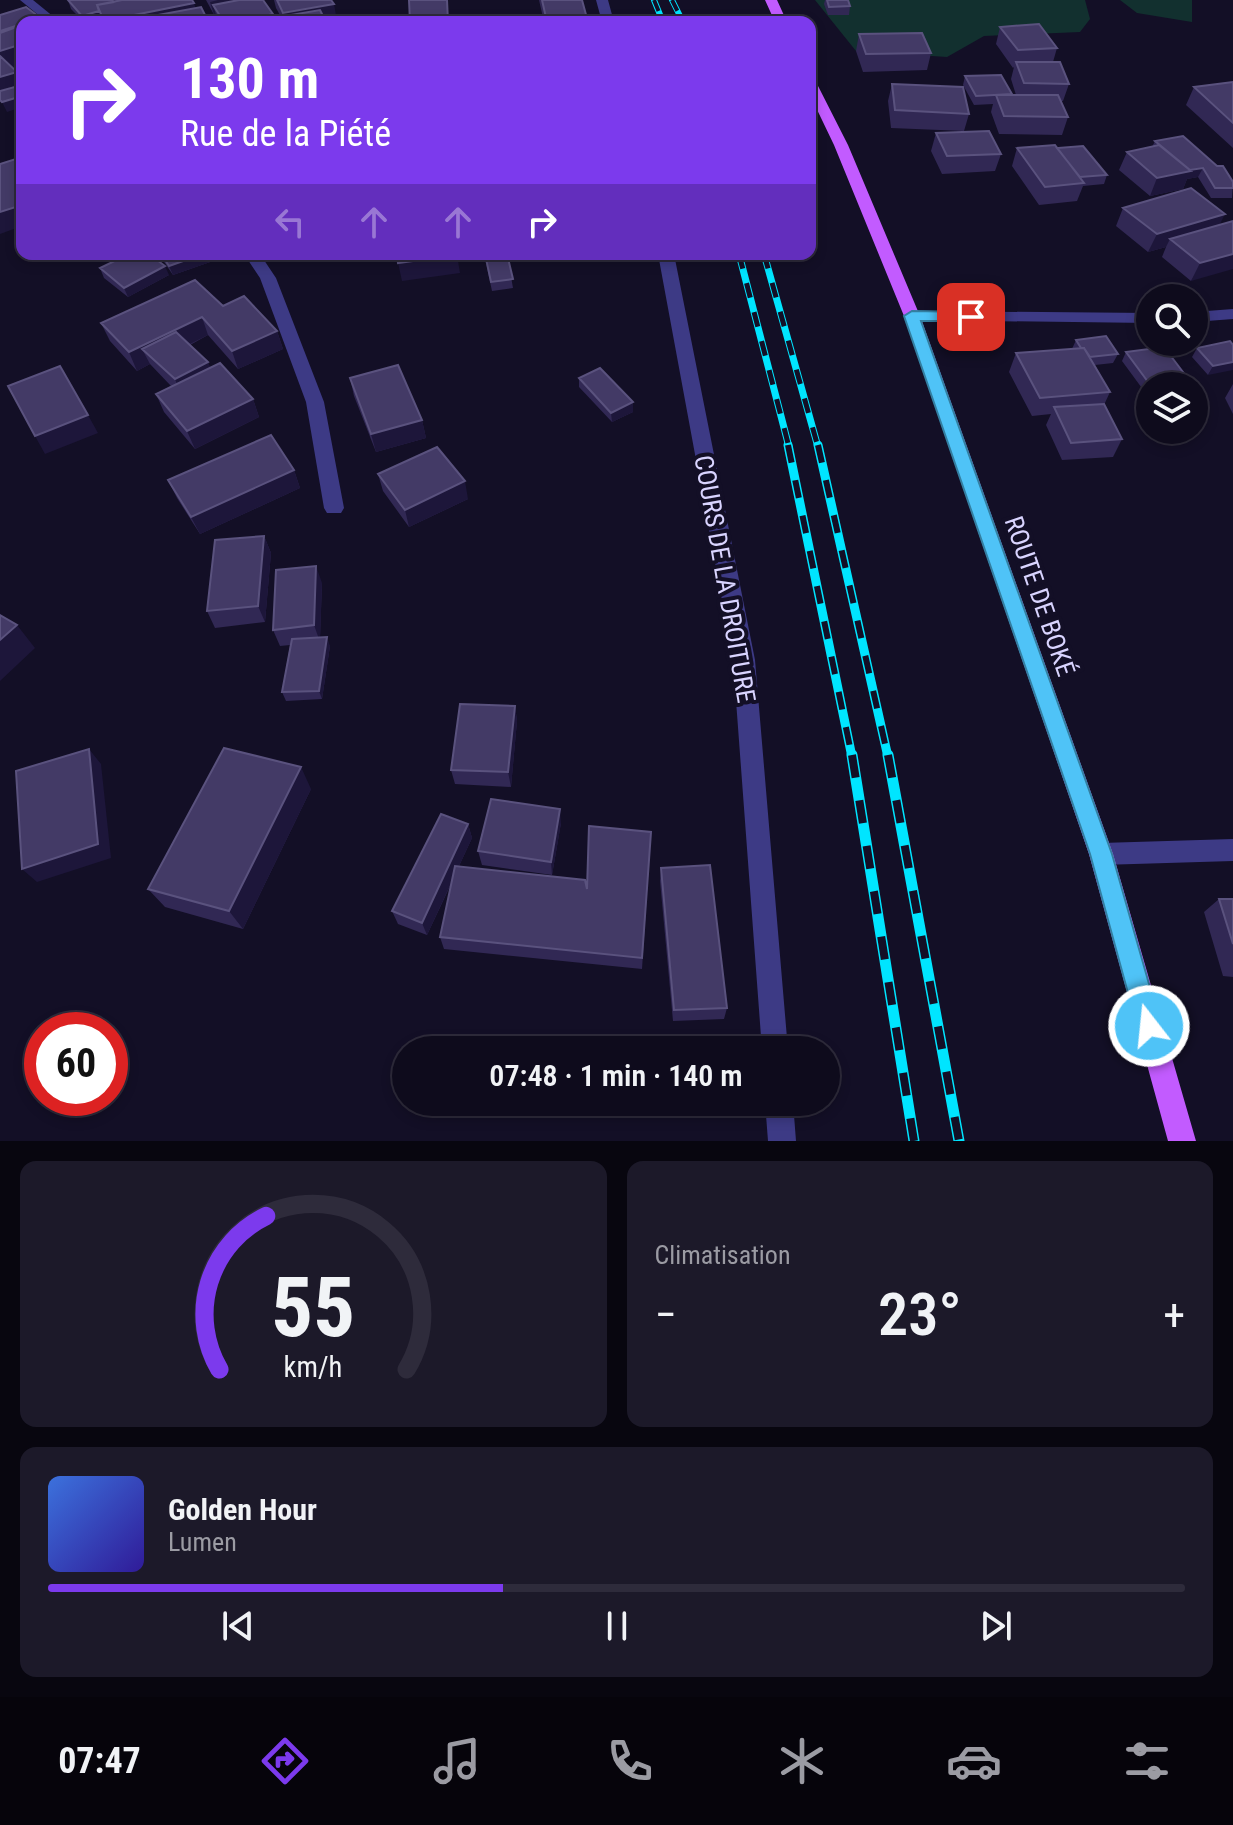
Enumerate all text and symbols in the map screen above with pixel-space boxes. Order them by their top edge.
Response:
text: 130 m [180,46,319,112]
icon: right [48,48,152,152]
text: Rue de la Piété [180,113,391,155]
icon: left [268,200,312,244]
icon: ahead [352,200,396,244]
icon: ahead [436,200,480,244]
icon: right [520,200,564,244]
pin [937,283,1005,351]
map controls [1136,284,1208,444]
button: search [1136,284,1208,356]
icon: arrive [949,295,993,339]
button: layers [1136,372,1208,444]
street label: COURS DE LA DROITURE [688,453,762,705]
street label: ROUTE DE BOKÉ [999,512,1081,680]
position arrow [1107,984,1191,1068]
speed limit sign: 60 [24,1012,128,1116]
text: 07:48 · 1 min · 140 m [489,1058,743,1093]
text: Climatisation [655,1240,790,1270]
text: 55 [271,1259,355,1356]
text: 23° [878,1279,962,1350]
text: − [655,1289,677,1341]
text: + [1163,1289,1185,1341]
text: km/h [284,1350,343,1384]
text: Golden Hour [168,1492,317,1527]
text: Lumen [168,1527,237,1557]
icon: previous [216,1604,260,1648]
icon: pause [595,1604,639,1648]
icon: next [974,1604,1018,1648]
icon: directions [257,1733,313,1789]
icon: music [429,1733,485,1789]
icon: phone [602,1733,658,1789]
icon: climate [774,1733,830,1789]
icon: car [946,1733,1002,1789]
icon: filters [1119,1733,1175,1789]
text: 07:47 [58,1740,141,1782]

